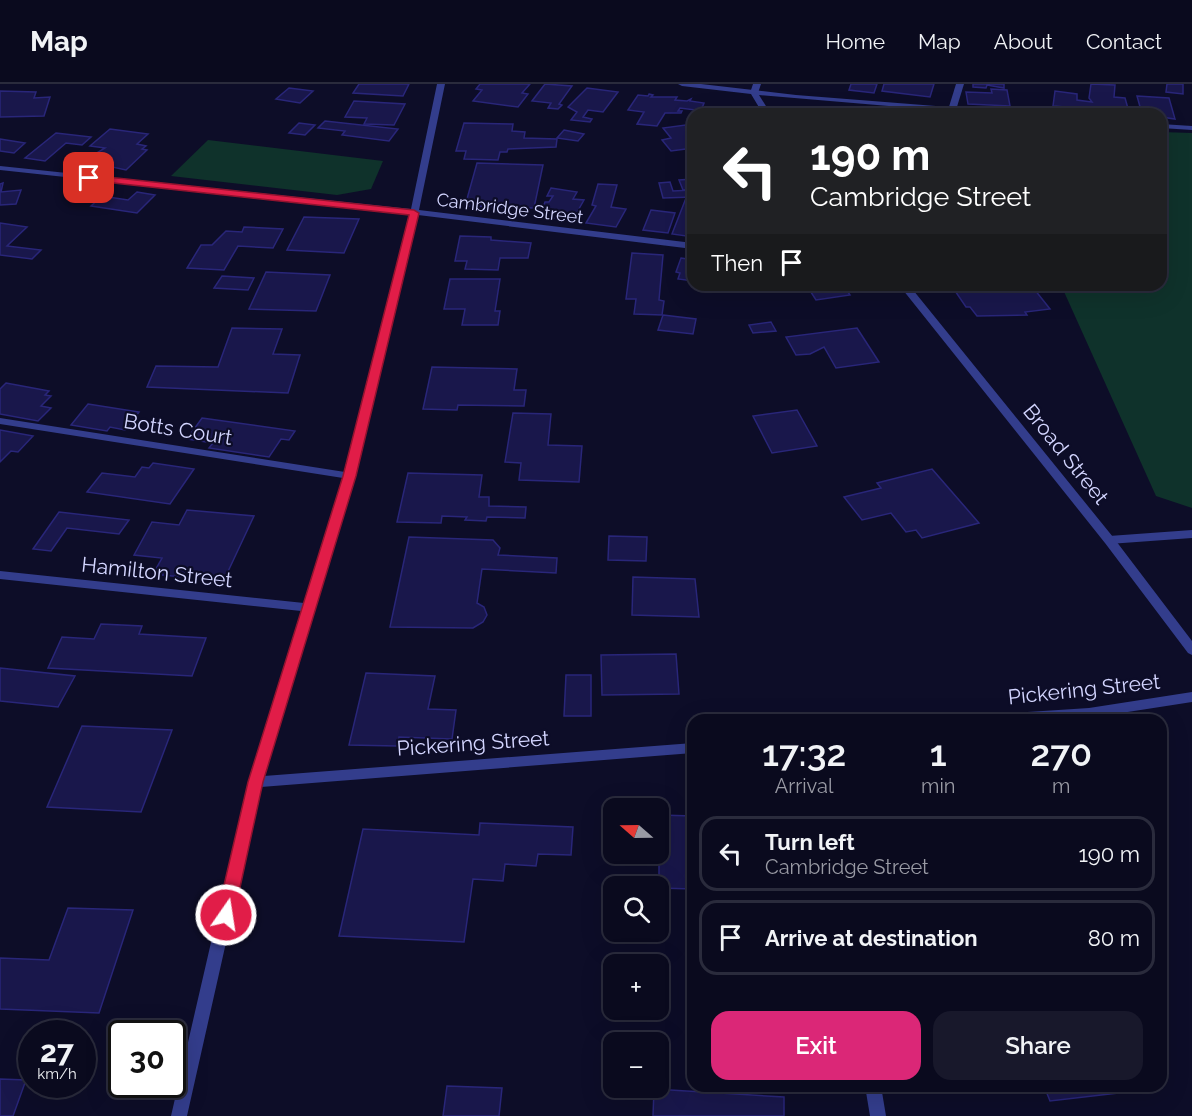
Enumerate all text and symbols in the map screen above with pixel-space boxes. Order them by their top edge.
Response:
text: Map [30,25,88,58]
text: Home [826,29,885,54]
text: Map [918,29,961,54]
text: About [994,29,1053,54]
text: Contact [1086,29,1162,54]
text: 190 m [810,131,930,180]
icon: left [711,132,789,210]
pin [63,152,114,203]
icon: arrive [72,161,105,194]
text: Cambridge Street [810,181,1031,212]
street label: Cambridge Street [436,189,584,227]
icon: arrive [775,246,808,279]
text: Then [711,250,763,276]
street label: Broad Street [1018,399,1114,509]
street label: Botts Court [122,408,234,450]
street label: Hamilton Street [80,552,234,592]
street label: Pickering Street [1007,669,1161,709]
street label: Pickering Street [396,725,550,761]
text: 17:32 [762,732,846,774]
text: 1 [930,732,947,774]
text: 270 [1030,732,1092,774]
text: Arrival [775,774,833,798]
text: min [921,774,956,798]
text: m [1052,774,1070,798]
north arrow [603,798,669,864]
map controls [603,798,669,1098]
text: Turn left [765,829,855,855]
icon: left [714,837,747,870]
text: 190 m [1078,841,1140,867]
text: Cambridge Street [765,855,929,879]
button: search [603,876,669,942]
position arrow [194,883,258,947]
icon: arrive [714,921,747,954]
text: Arrive at destination [765,925,978,951]
text: 80 m [1088,925,1140,951]
button: + [603,954,669,1020]
button: Exit [711,1011,921,1080]
button: Share [933,1011,1143,1080]
speed limit sign: 30 [108,1020,186,1098]
button: − [603,1032,669,1098]
text: 27 [40,1034,74,1069]
text: km/h [37,1065,77,1083]

